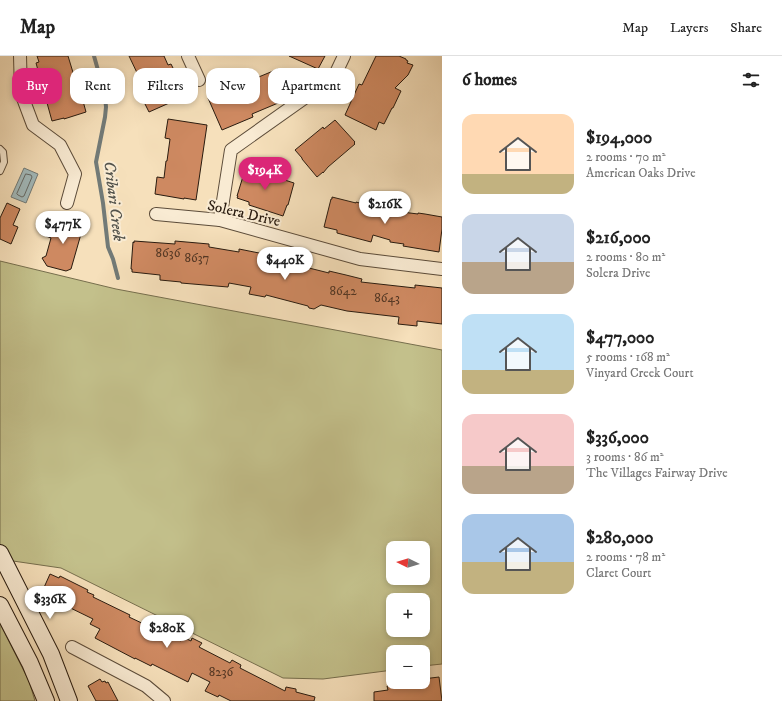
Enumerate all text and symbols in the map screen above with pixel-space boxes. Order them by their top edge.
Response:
text: Map [20,16,55,39]
text: Map [622,19,648,37]
text: Layers [670,19,708,37]
text: Share [730,19,762,37]
chip: Buy [12,68,62,104]
chip: Rent [70,68,125,104]
chip: Filters [133,68,198,104]
chip: New [206,68,260,104]
chip: Apartment [268,68,355,104]
text: 6 homes [462,69,517,91]
icon: filters [740,69,762,91]
text: $194,000 [586,127,652,149]
icon: home [494,130,542,178]
text: 2 rooms · 70 m² [586,149,666,165]
pin: $194K [237,157,293,191]
water label: Cribari Creek [99,160,129,243]
text: $194K [248,162,282,178]
text: American Oaks Drive [586,165,696,181]
pin: $216K [357,191,413,225]
street label: Solera Drive [206,196,282,231]
text: $216K [368,196,402,212]
pin: $477K [35,211,91,245]
text: $477K [45,216,81,232]
text: $216,000 [586,227,651,249]
icon: home [494,230,542,278]
house number: 8636 [156,245,182,261]
pin: $440K [257,247,313,281]
text: 2 rooms · 80 m² [586,249,665,265]
house number: 8637 [185,250,210,266]
text: $440K [266,252,304,268]
text: Solera Drive [586,265,650,281]
house number: 8642 [329,283,357,299]
house number: 8643 [374,290,400,306]
text: $477,000 [586,327,654,349]
icon: home [494,330,542,378]
text: 5 rooms · 168 m² [586,349,670,365]
text: Vinyard Creek Court [586,365,694,381]
text: $336,000 [586,427,649,449]
icon: home [494,430,542,478]
text: 3 rooms · 86 m² [586,449,664,465]
text: The Villages Fairway Drive [586,465,728,481]
text: $280,000 [586,527,653,549]
icon: home [494,530,542,578]
north arrow [386,541,430,585]
map controls [386,541,430,689]
text: 2 rooms · 78 m² [586,549,665,565]
text: Claret Court [586,565,652,581]
pin: $336K [22,586,78,620]
text: $336K [34,591,66,607]
button: + [386,593,430,637]
pin: $280K [139,615,195,649]
text: $280K [149,620,185,636]
button: − [386,645,430,689]
house number: 8236 [209,664,234,680]

